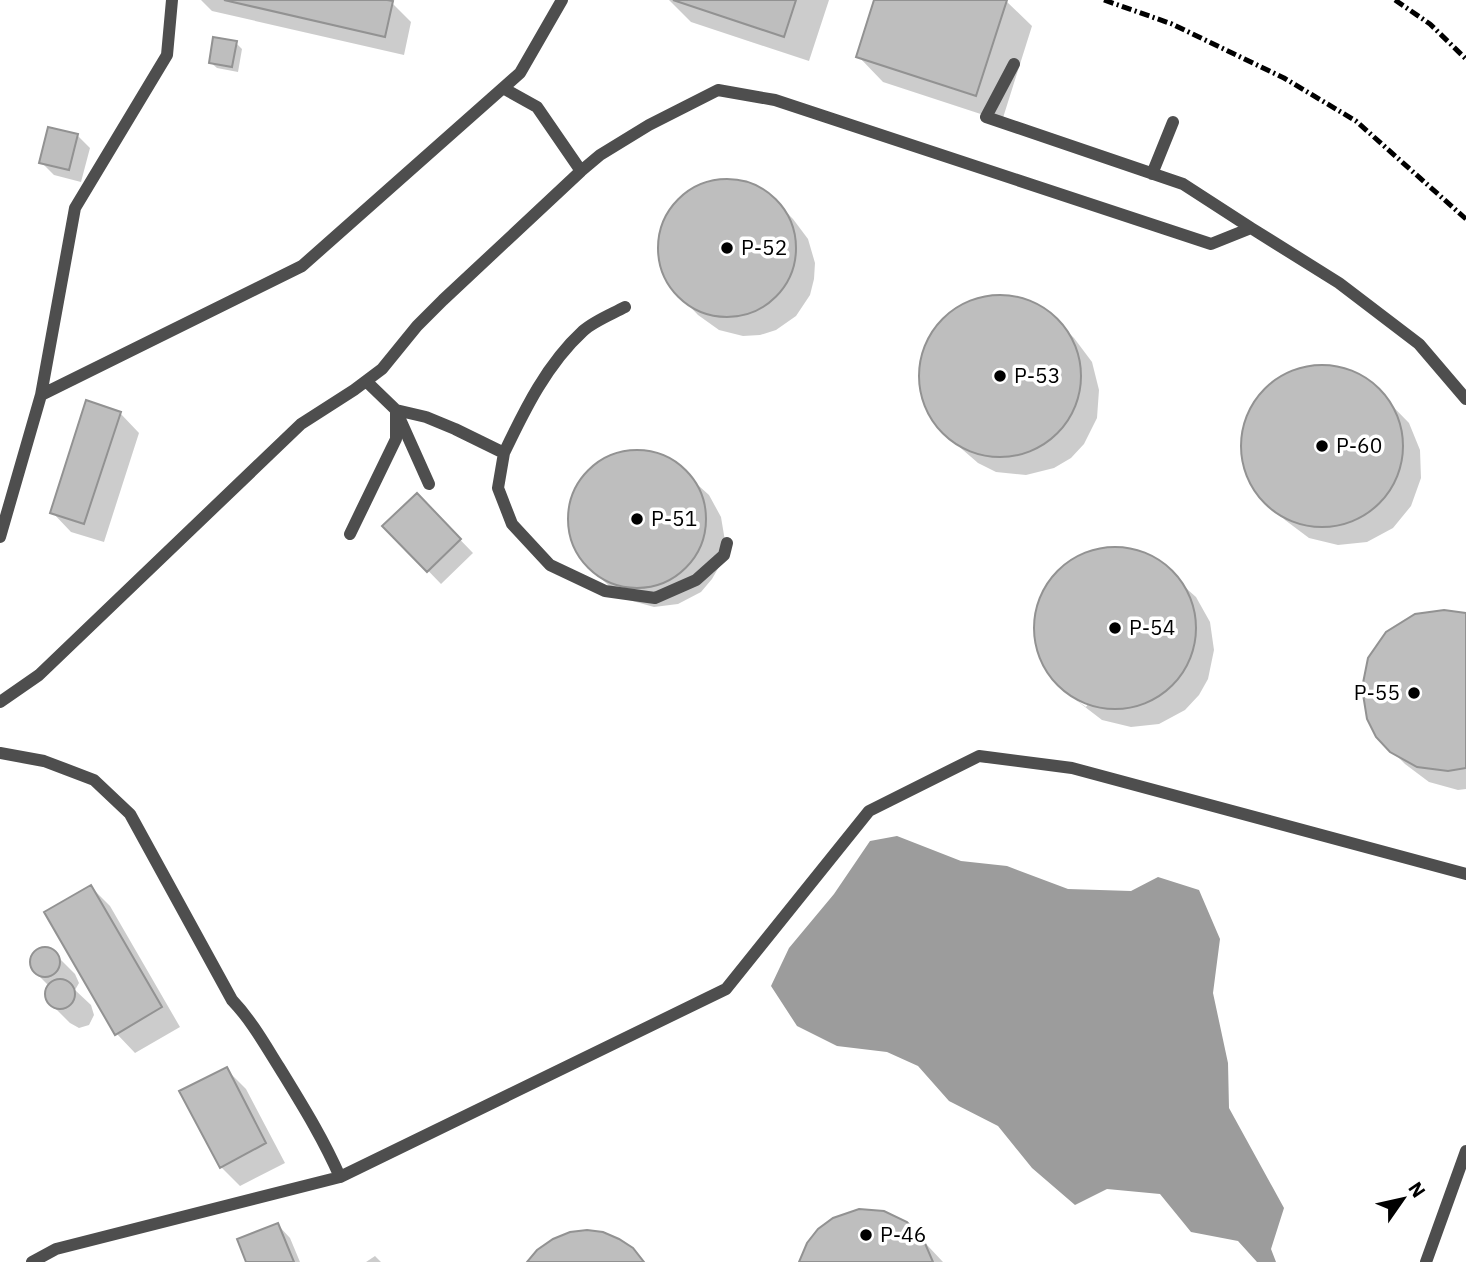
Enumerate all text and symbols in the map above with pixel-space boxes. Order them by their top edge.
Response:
place label: Р-52 [741,233,787,261]
marker: Р-52 [719,240,735,256]
place label: Р-53 [1014,361,1060,389]
marker: Р-53 [992,368,1008,384]
place label: Р-60 [1336,431,1382,459]
marker: Р-60 [1314,438,1330,454]
place label: Р-51 [651,504,697,532]
marker: Р-51 [629,511,645,527]
place label: Р-54 [1129,613,1175,641]
marker: Р-54 [1107,620,1123,636]
place label: Р-55 [1354,678,1400,706]
marker: Р-55 [1406,685,1422,701]
north arrow [1368,1164,1438,1234]
text: N [1403,1177,1431,1202]
place label: Р-46 [880,1220,926,1248]
marker: Р-46 [858,1227,874,1243]

